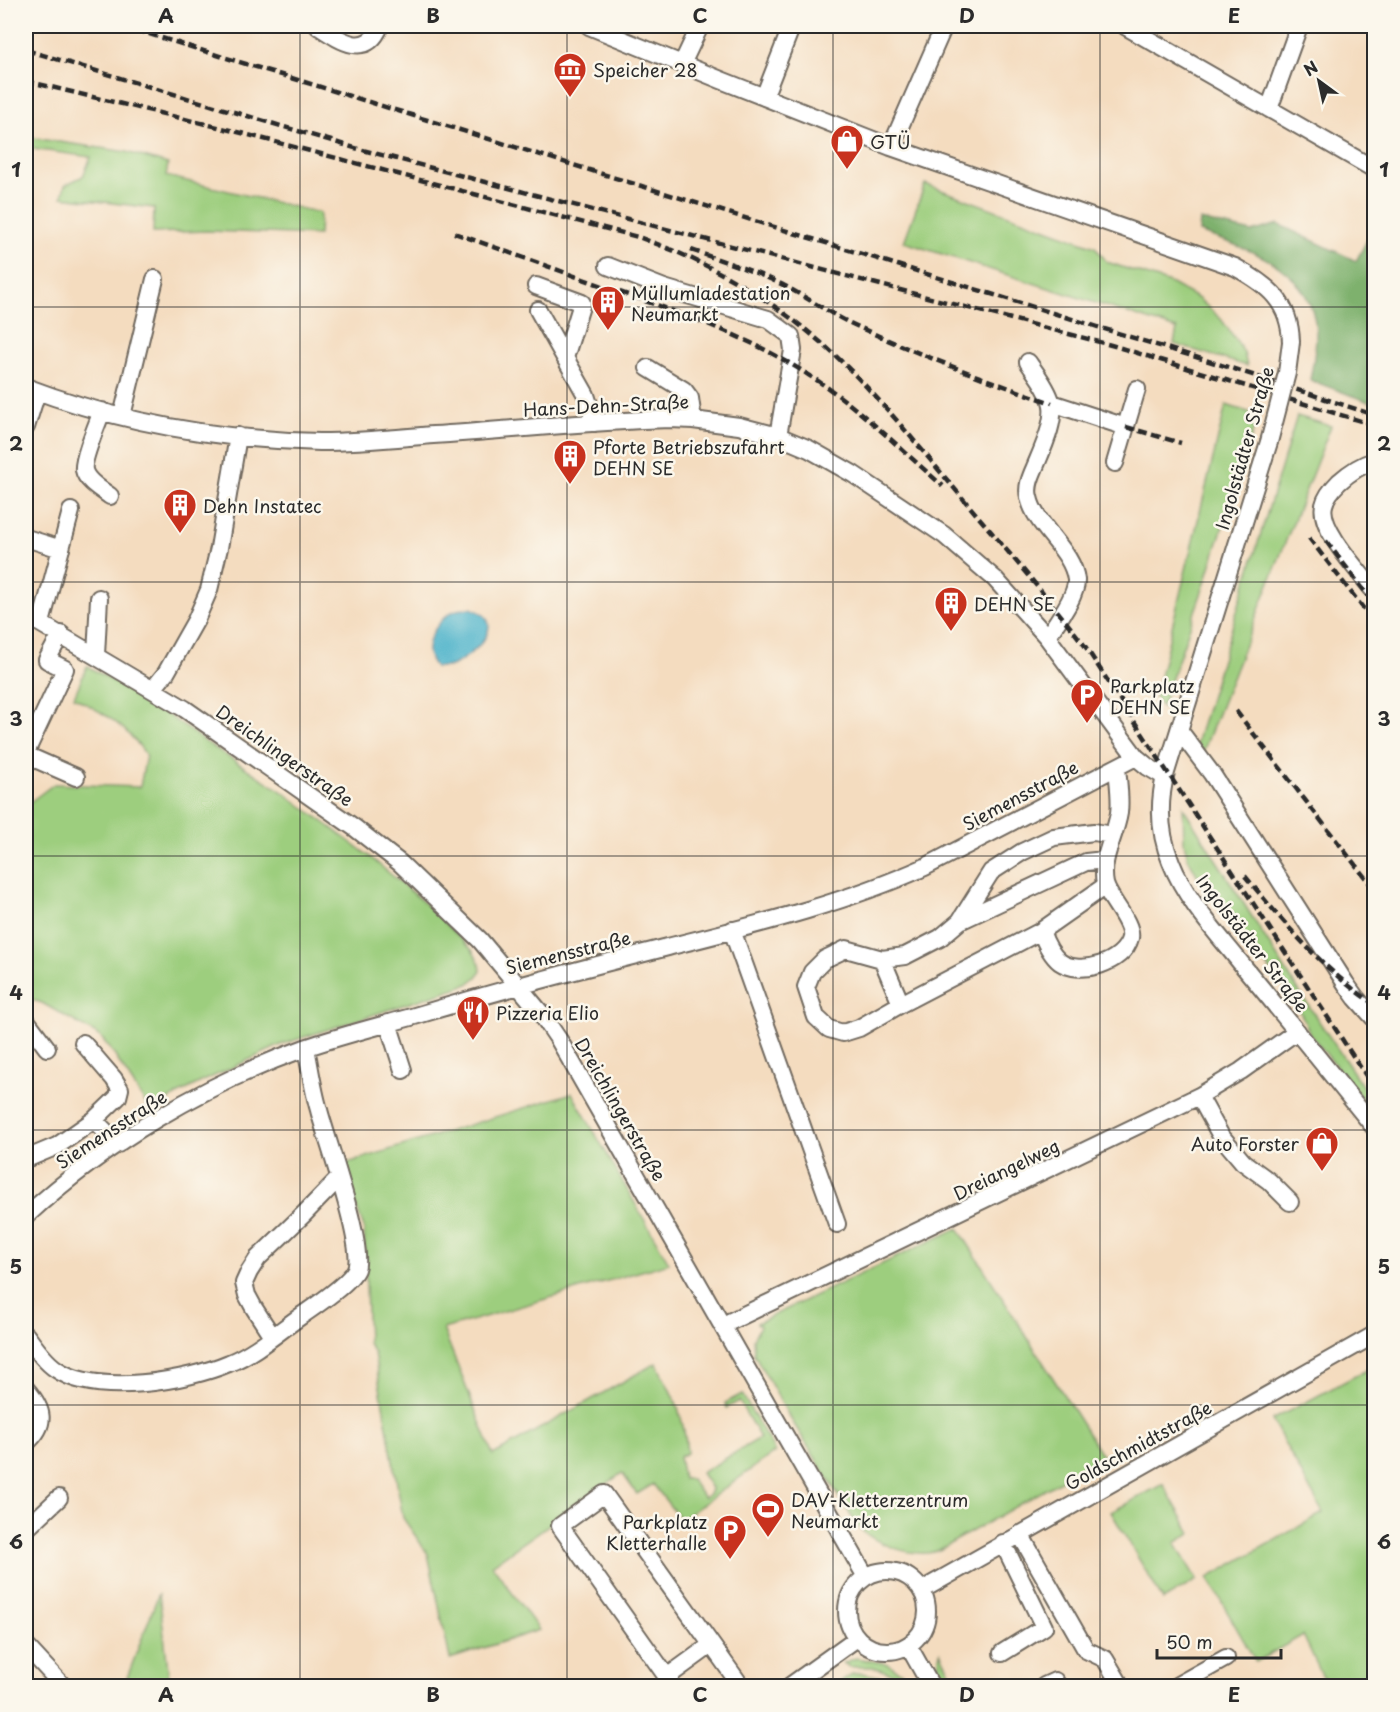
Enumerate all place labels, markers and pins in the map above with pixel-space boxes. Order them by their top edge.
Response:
museum icon: Speicher 28 [552,51,588,98]
place label: Speicher 28 [593,56,698,83]
shop icon: GTÜ [829,123,865,170]
place label: GTÜ [870,128,911,155]
place label: Müllumladestation Neumarkt [631,279,791,327]
building icon: Müllumladestation Neumarkt [590,284,626,331]
place label: Pforte Betriebszufahrt DEHN SE [593,433,785,481]
building icon: Pforte Betriebszufahrt DEHN SE [552,438,588,485]
building icon: Dehn Instatec [162,487,198,534]
place label: Dehn Instatec [203,492,322,519]
building icon: DEHN SE [933,585,969,632]
place label: DEHN SE [974,590,1055,617]
place label: Parkplatz DEHN SE [1110,672,1195,720]
parking icon: Parkplatz DEHN SE [1069,677,1105,724]
restaurant icon: Pizzeria Elio [455,994,491,1041]
place label: Pizzeria Elio [496,999,599,1026]
shop icon: Auto Forster [1304,1125,1340,1172]
place label: Auto Forster [1191,1130,1300,1157]
place label: DAV-Kletterzentrum Neumarkt [791,1486,968,1534]
sports icon: DAV-Kletterzentrum Neumarkt [750,1491,786,1538]
place label: Parkplatz Kletterhalle [606,1508,707,1556]
parking icon: Parkplatz Kletterhalle [712,1513,748,1560]

